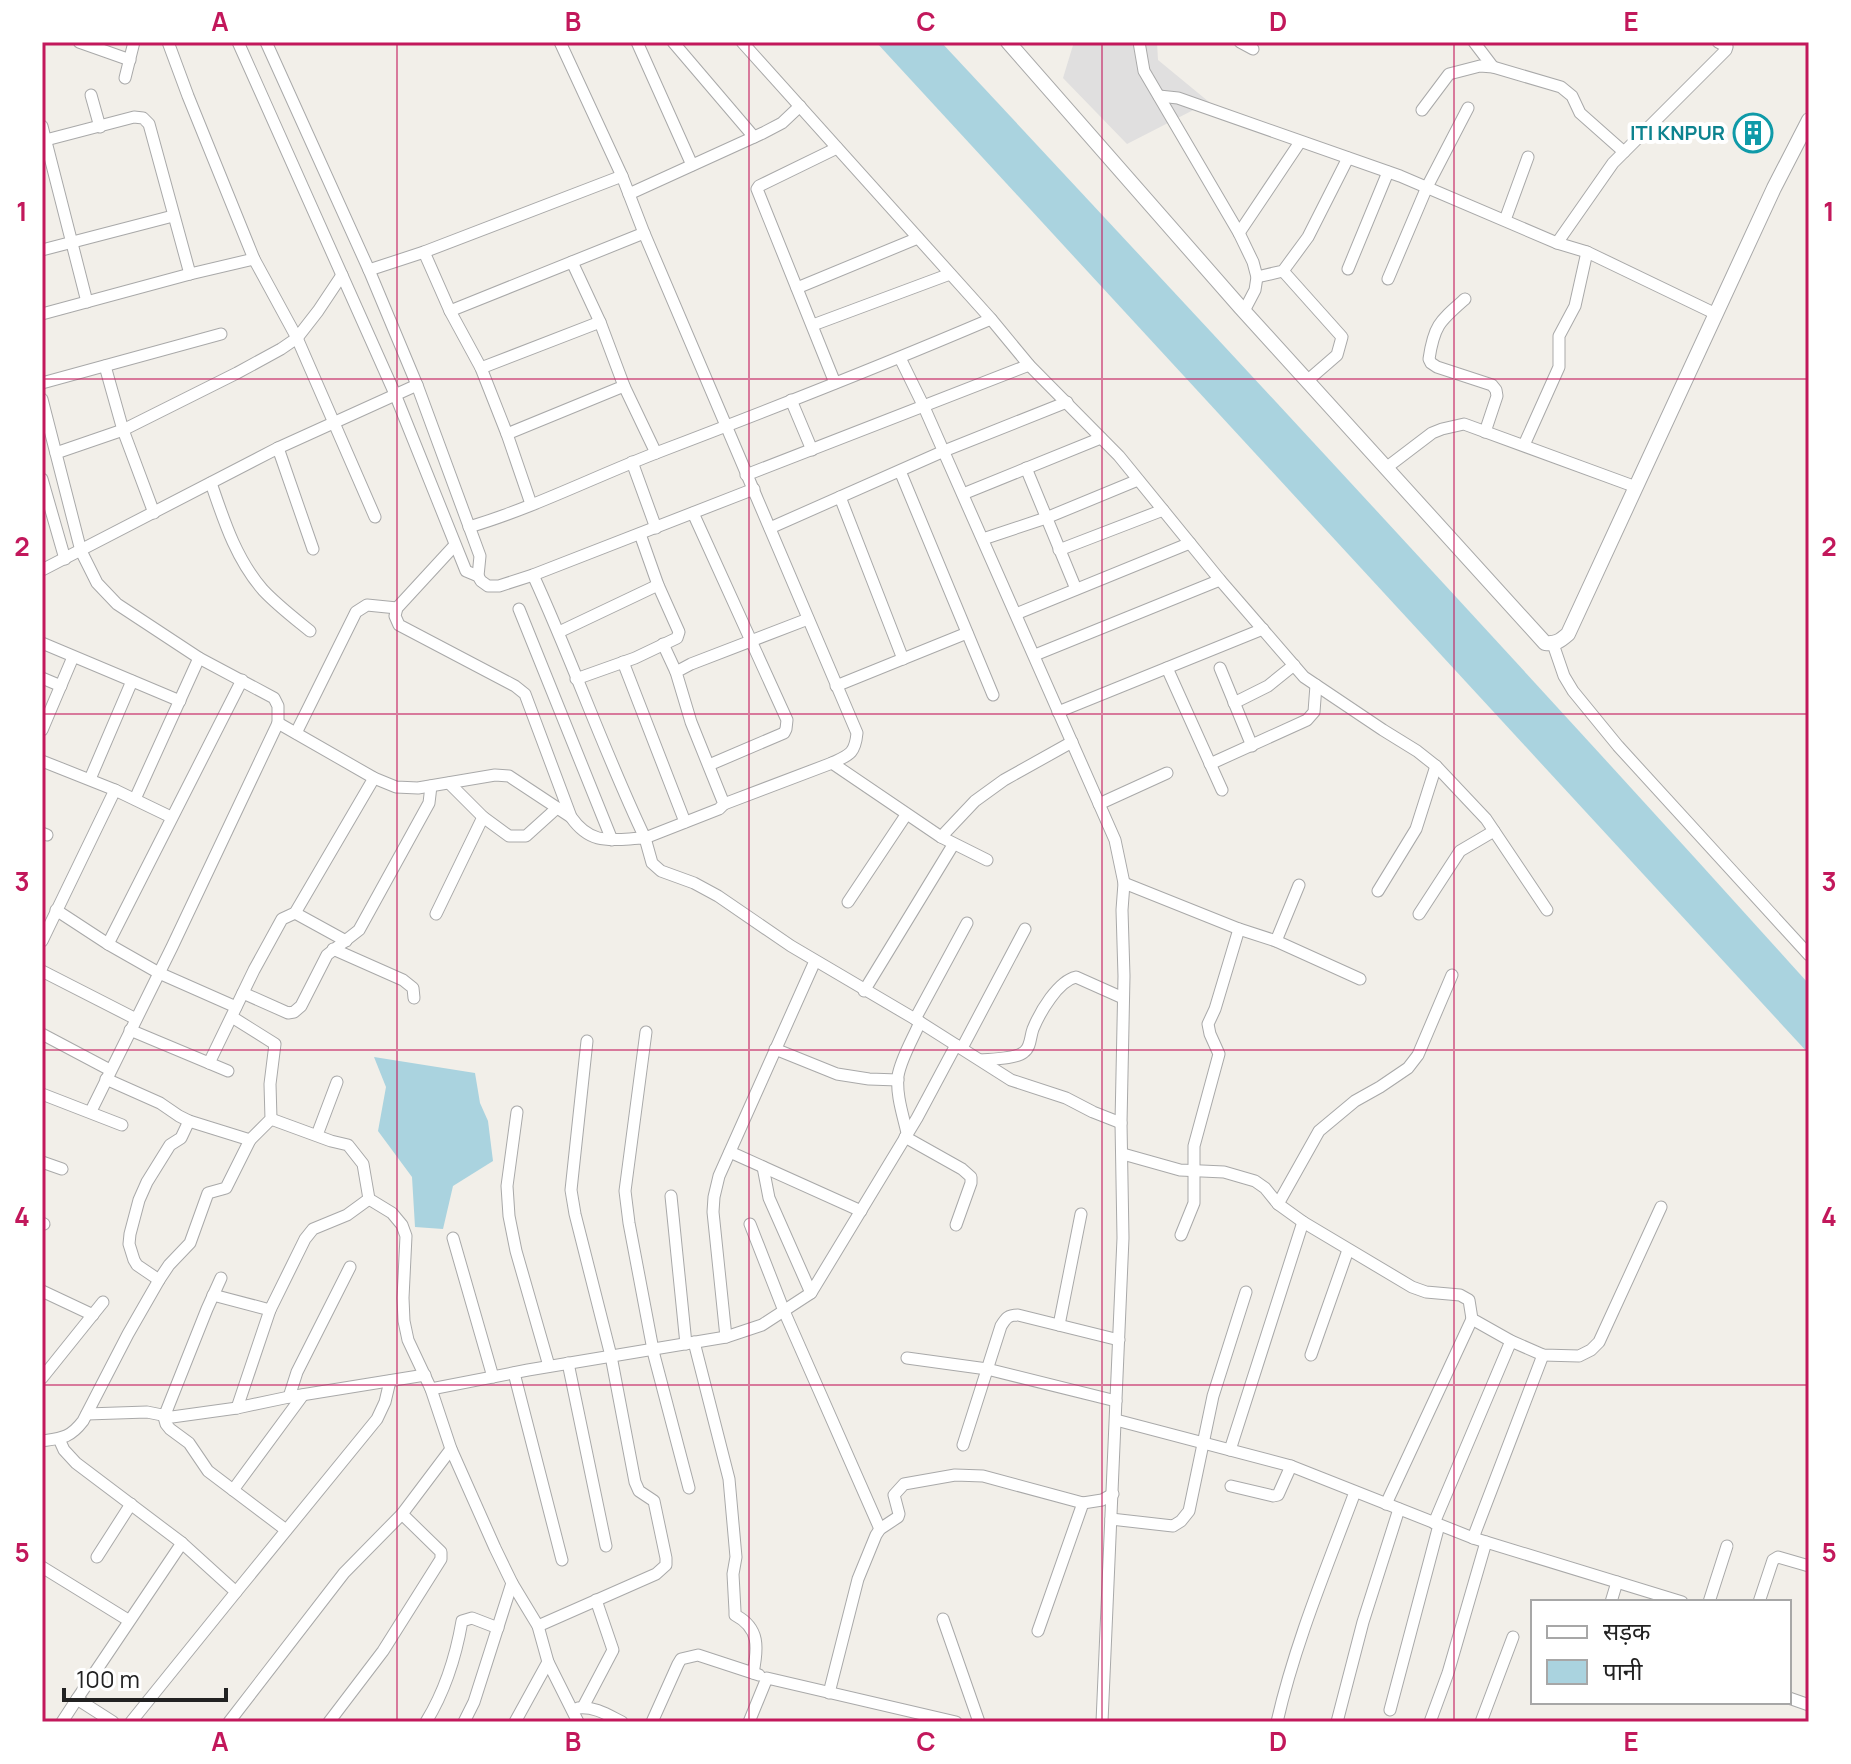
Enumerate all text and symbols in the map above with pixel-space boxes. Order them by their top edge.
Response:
text: A [211,3,229,39]
text: B [565,3,581,39]
text: C [916,3,936,39]
text: D [1269,3,1287,39]
text: E [1623,3,1639,39]
building icon: ITI KNPUR [1732,112,1774,154]
place label: ITI KNPUR [1630,119,1725,146]
text: 1 [16,193,28,229]
text: 1 [1823,193,1835,229]
text: 2 [14,528,30,564]
text: 2 [1821,528,1837,564]
text: 3 [14,863,30,899]
text: 3 [1821,863,1837,899]
text: 4 [14,1198,30,1234]
text: 4 [1821,1198,1837,1234]
text: 5 [14,1534,30,1570]
text: 5 [1821,1534,1837,1570]
legend [1531,1600,1791,1704]
text: सड़क [1603,1614,1651,1647]
scale bar [64,1652,226,1702]
text: पानी [1603,1654,1643,1687]
text: 100 m [76,1662,140,1695]
text: A [211,1723,229,1759]
text: B [565,1723,581,1759]
text: C [916,1723,936,1759]
text: D [1269,1723,1287,1759]
text: E [1623,1723,1639,1759]

